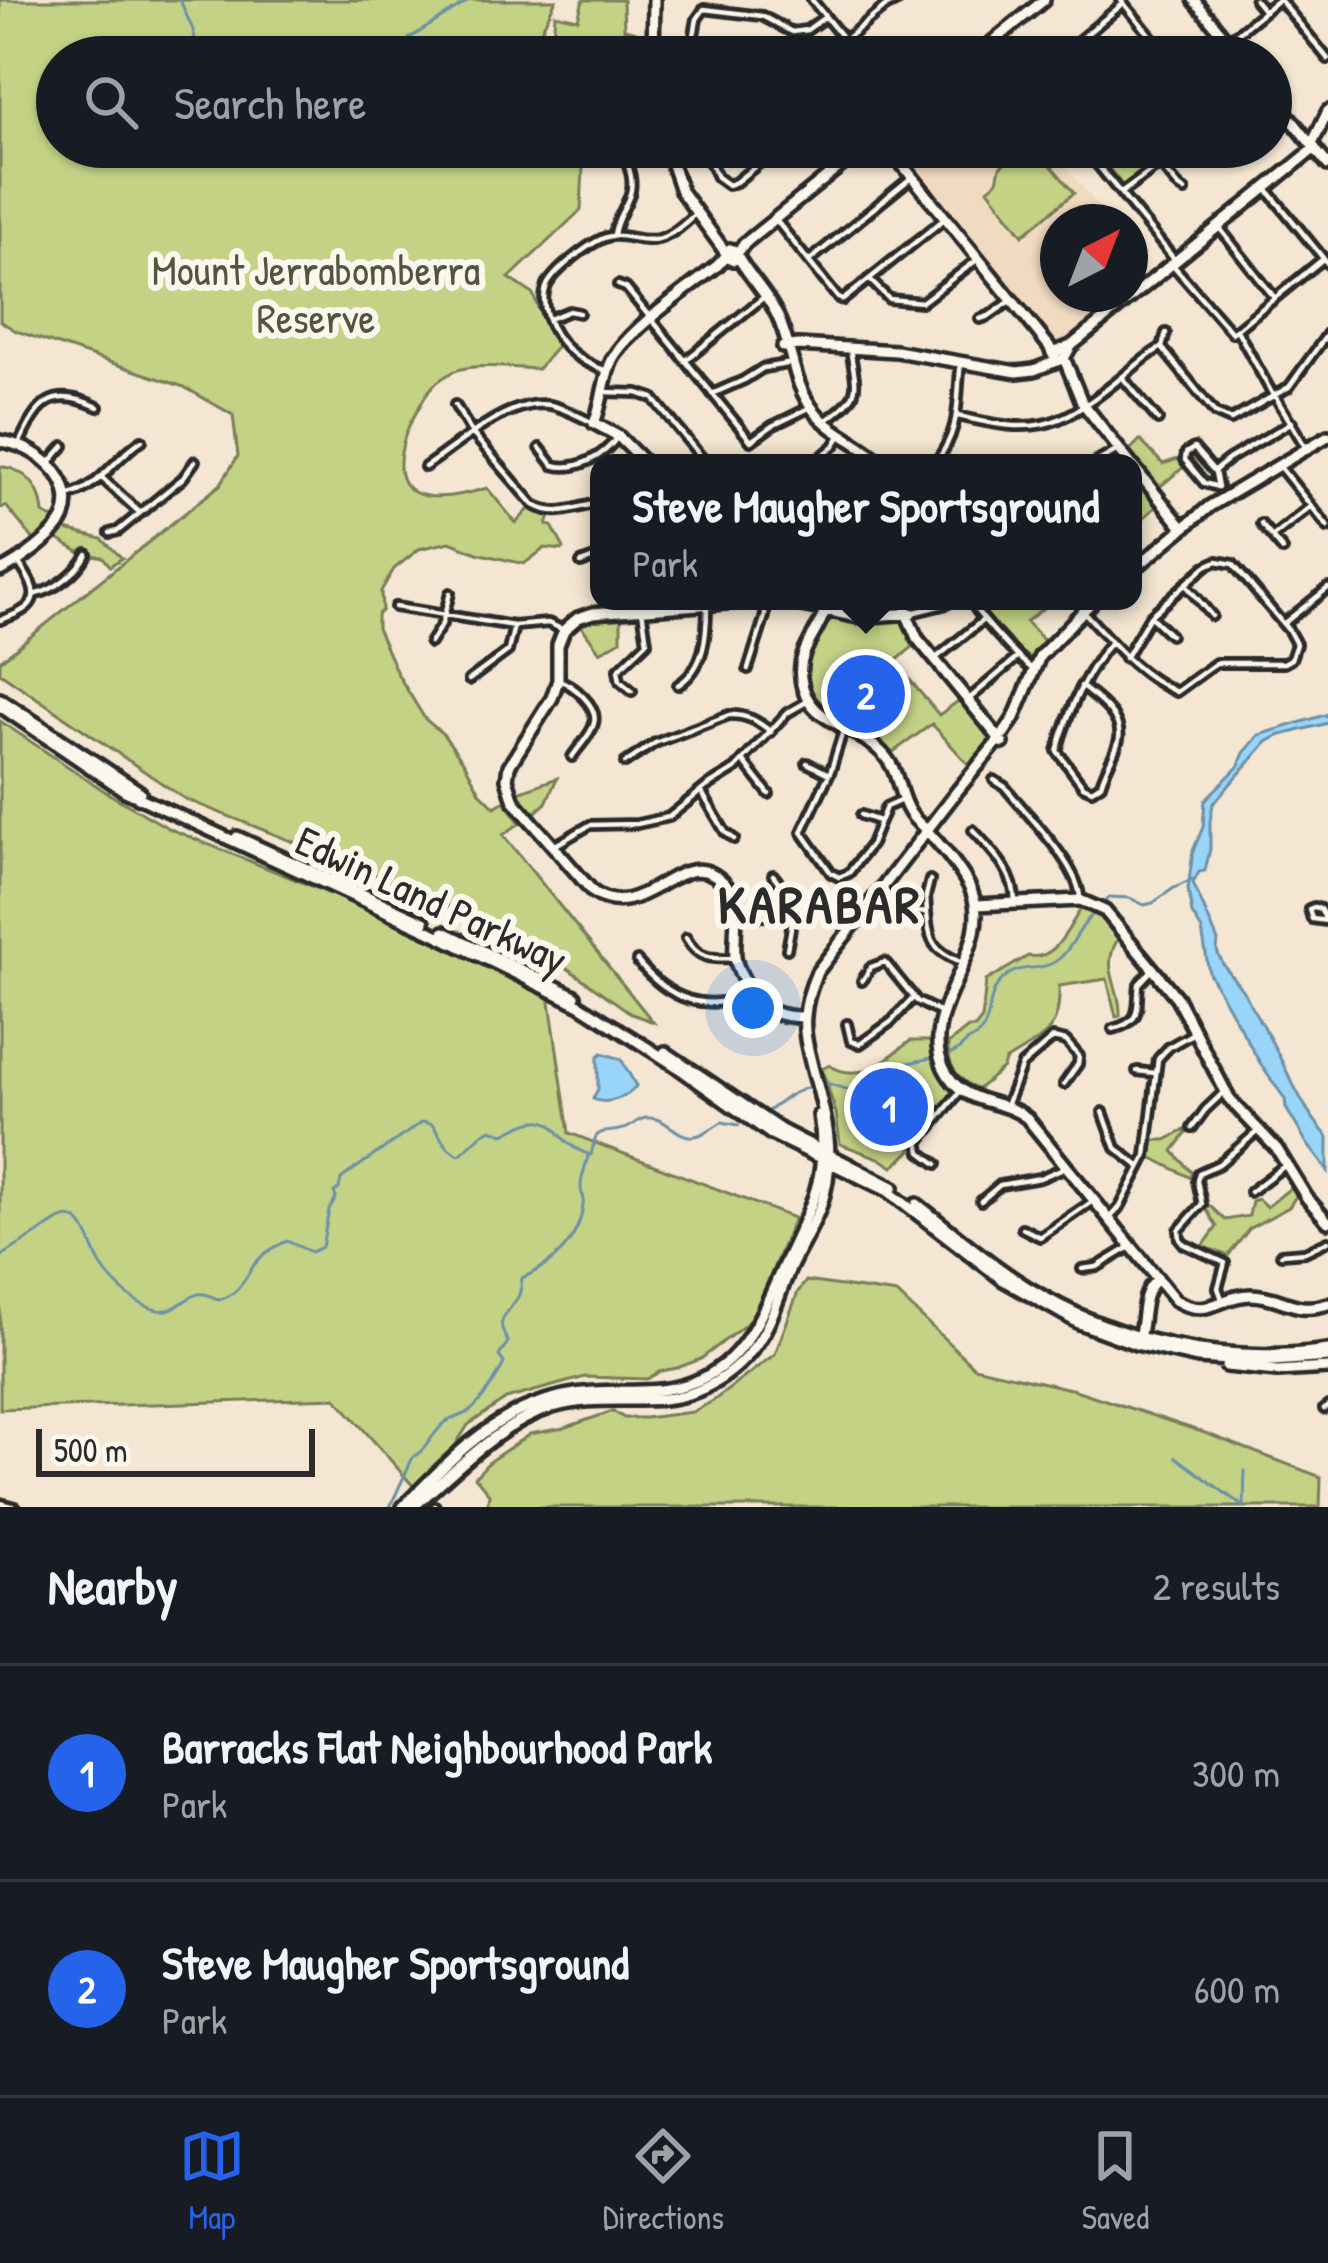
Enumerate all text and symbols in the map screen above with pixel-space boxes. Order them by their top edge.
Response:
search box [36,36,1292,168]
icon: search [78,69,144,135]
text: Search here [174,72,366,133]
north arrow [1040,204,1148,312]
park label: Mount Jerrabomberra Reserve [152,241,480,346]
popup [590,454,1142,610]
text: Steve Maugher Sportsground [633,475,1099,536]
text: Park [633,536,698,589]
pin: 2 [827,649,905,739]
street label: Edwin Land Parkway [287,811,577,987]
district label: KARABAR [718,867,922,940]
your location [723,978,783,1038]
pin: 1 [850,1062,928,1152]
scale bar [36,1423,315,1476]
text: 500 m [54,1428,128,1472]
text: Nearby [48,1551,178,1620]
text: 2 results [1153,1559,1280,1612]
text: Barracks Flat Neighbourhood Park [162,1716,712,1777]
text: 1 [80,1746,94,1799]
text: 300 m [1192,1746,1280,1799]
text: Park [162,1777,227,1830]
text: Steve Maugher Sportsground [162,1932,629,1993]
text: 2 [78,1962,96,2015]
text: 600 m [1194,1962,1280,2015]
text: Park [162,1993,227,2046]
tab: Map [179,2123,245,2239]
tab: Directions [603,2123,724,2239]
tab: Saved [1082,2123,1149,2239]

